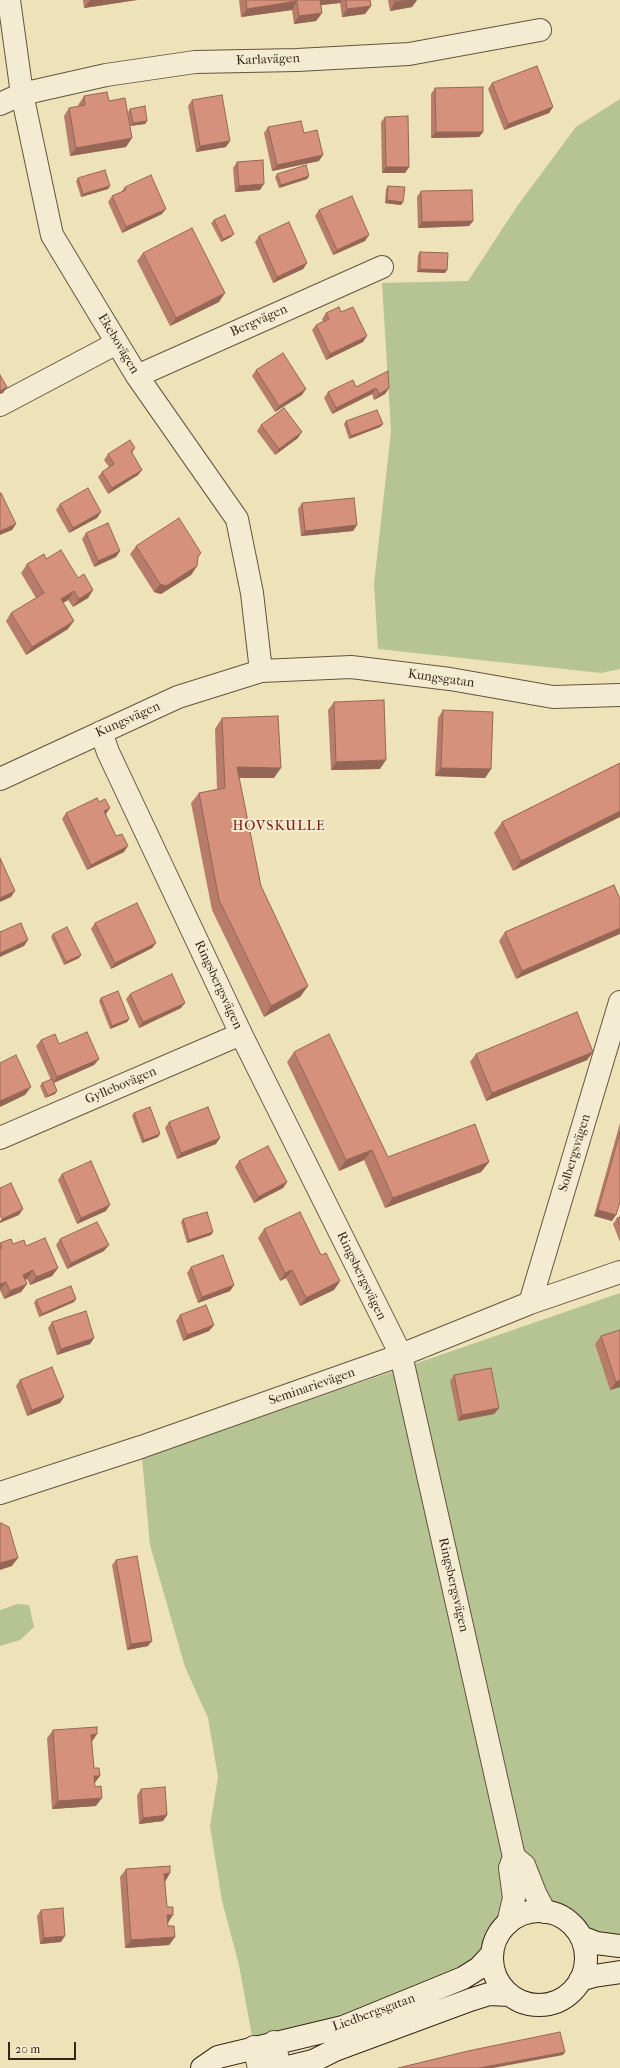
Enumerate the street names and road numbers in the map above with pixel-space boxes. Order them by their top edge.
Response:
street label: Karlavägen [236,51,300,69]
street label: Bergvägen [228,302,290,340]
street label: Ekebovägen [94,311,142,377]
street label: Kungsgatan [407,667,475,691]
street label: Kungsvägen [93,699,163,741]
street label: Ringsbergsvägen [191,938,245,1032]
street label: Gyllebovägen [83,1064,159,1108]
street label: Solbergsvägen [556,1112,594,1194]
street label: Ringsbergsvägen [333,1229,389,1323]
street label: Seminarievägen [267,1365,357,1409]
street label: Ringsbergsvägen [435,1536,471,1634]
street label: Liedbergsgatan [331,1991,417,2035]

